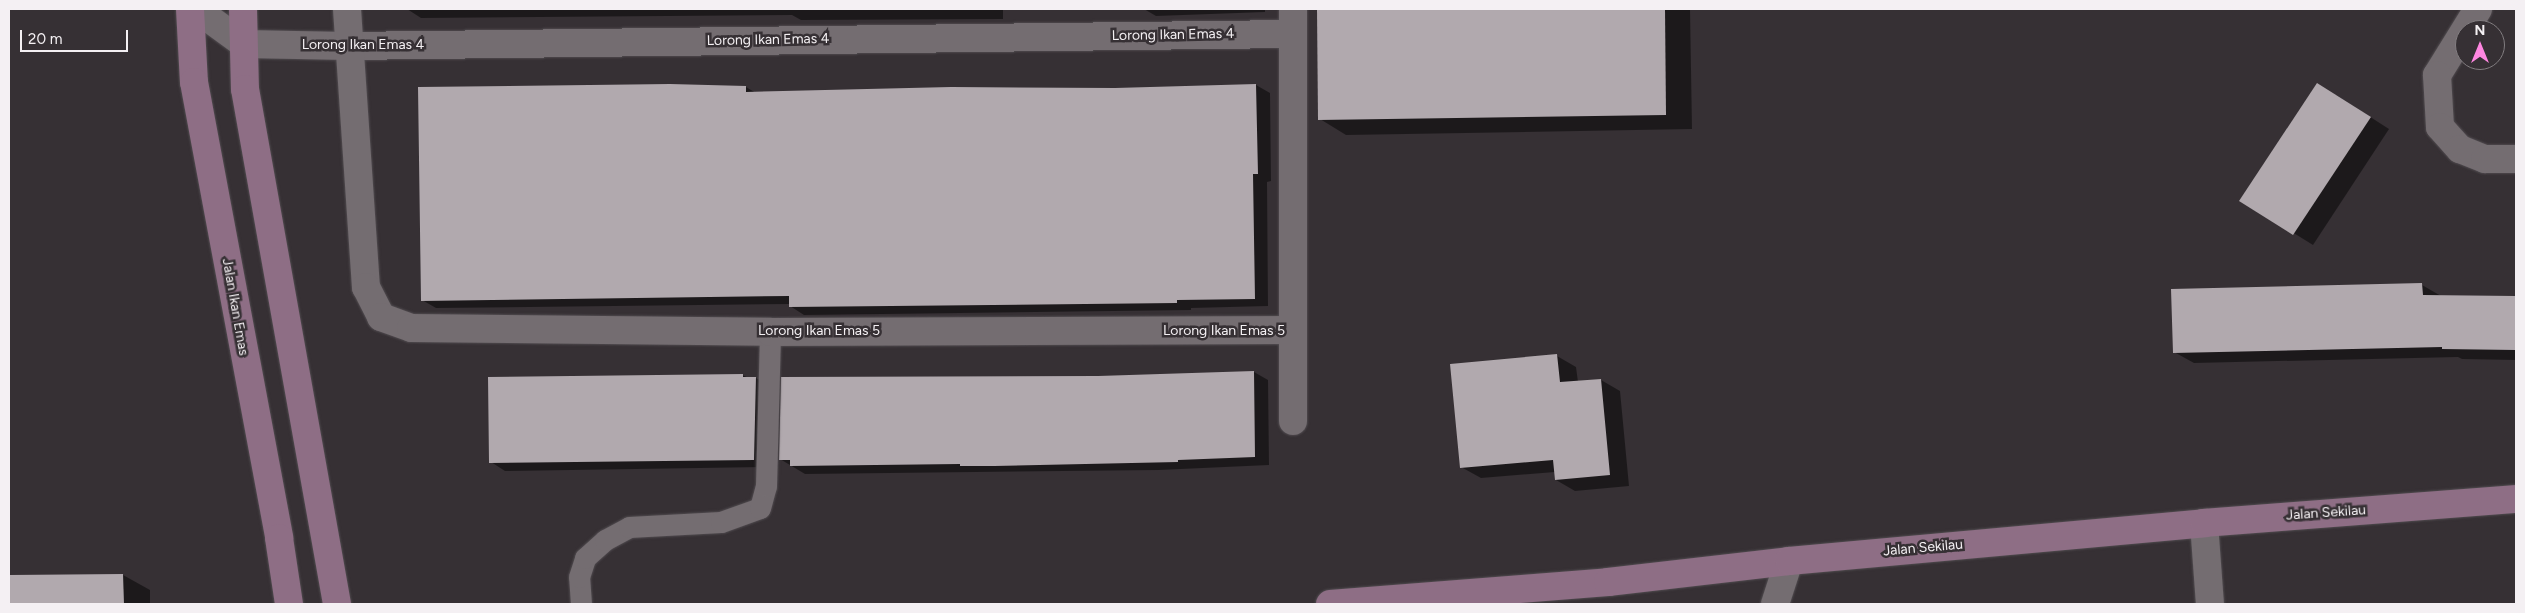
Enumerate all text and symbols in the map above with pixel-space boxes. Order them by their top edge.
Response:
scale bar [22,20,130,52]
north arrow [2455,20,2505,70]
text: N [2475,22,2485,39]
street label: Lorong Ikan Emas 4 [1112,26,1234,44]
text: 20 m [28,30,62,48]
street label: Lorong Ikan Emas 4 [707,31,829,49]
street label: Lorong Ikan Emas 4 [302,37,424,53]
street label: Jalan Ikan Emas [218,257,252,357]
street label: Lorong Ikan Emas 5 [758,323,880,339]
street label: Lorong Ikan Emas 5 [1163,323,1285,339]
street label: Jalan Sekilau [2285,502,2367,524]
street label: Jalan Sekilau [1882,536,1964,560]

